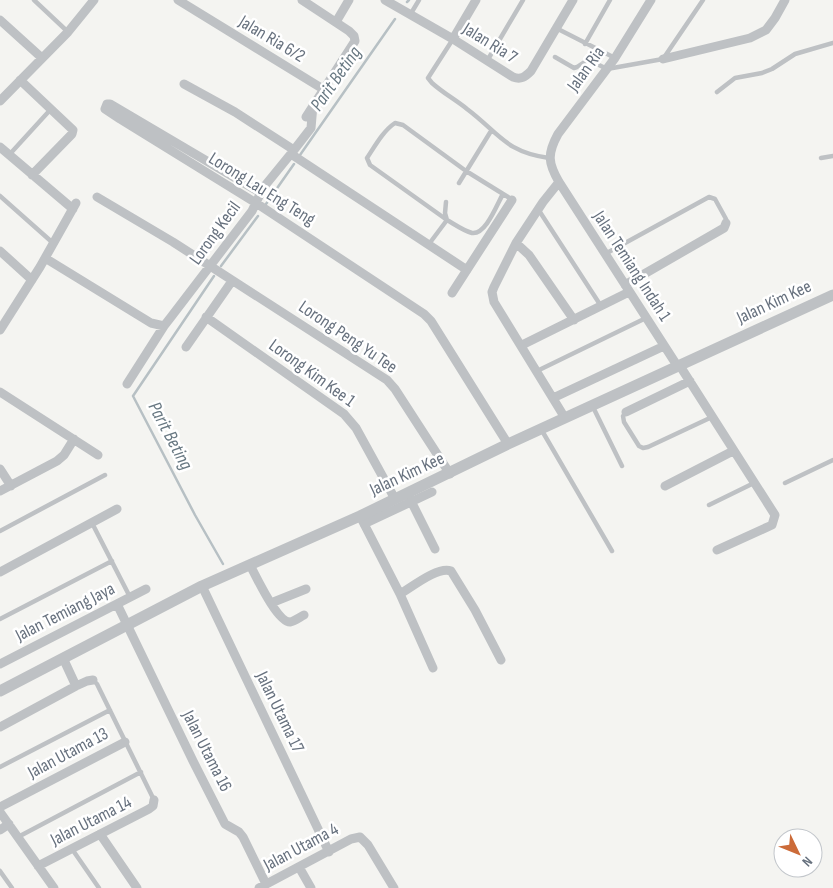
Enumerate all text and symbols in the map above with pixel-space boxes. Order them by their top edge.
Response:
street label: Jalan Ria 6/2 [234,11,309,67]
street label: Jalan Ria 7 [458,18,522,68]
water label: Parit Beting [305,42,367,116]
street label: Jalan Ria [562,43,609,96]
street label: Lorong Lau Eng Teng [205,148,319,230]
street label: Lorong Kecil [185,197,245,269]
street label: Jalan Temiang Indah 1 [588,206,676,326]
street label: Jalan Kim Kee [733,276,815,329]
street label: Lorong Peng Yu Tee [295,296,401,378]
street label: Lorong Kim Kee 1 [265,335,360,412]
water label: Parit Beting [143,398,198,474]
street label: Jalan Kim Kee [366,448,448,501]
street label: Jalan Temiang Jaya [11,578,118,646]
street label: Jalan Utama 17 [251,667,309,757]
street label: Jalan Utama 16 [177,706,236,795]
street label: Jalan Utama 13 [23,723,112,783]
street label: Jalan Utama 14 [46,791,135,851]
street label: Jalan Utama 4 [259,818,342,876]
north arrow [773,828,823,878]
text: N [798,853,816,870]

